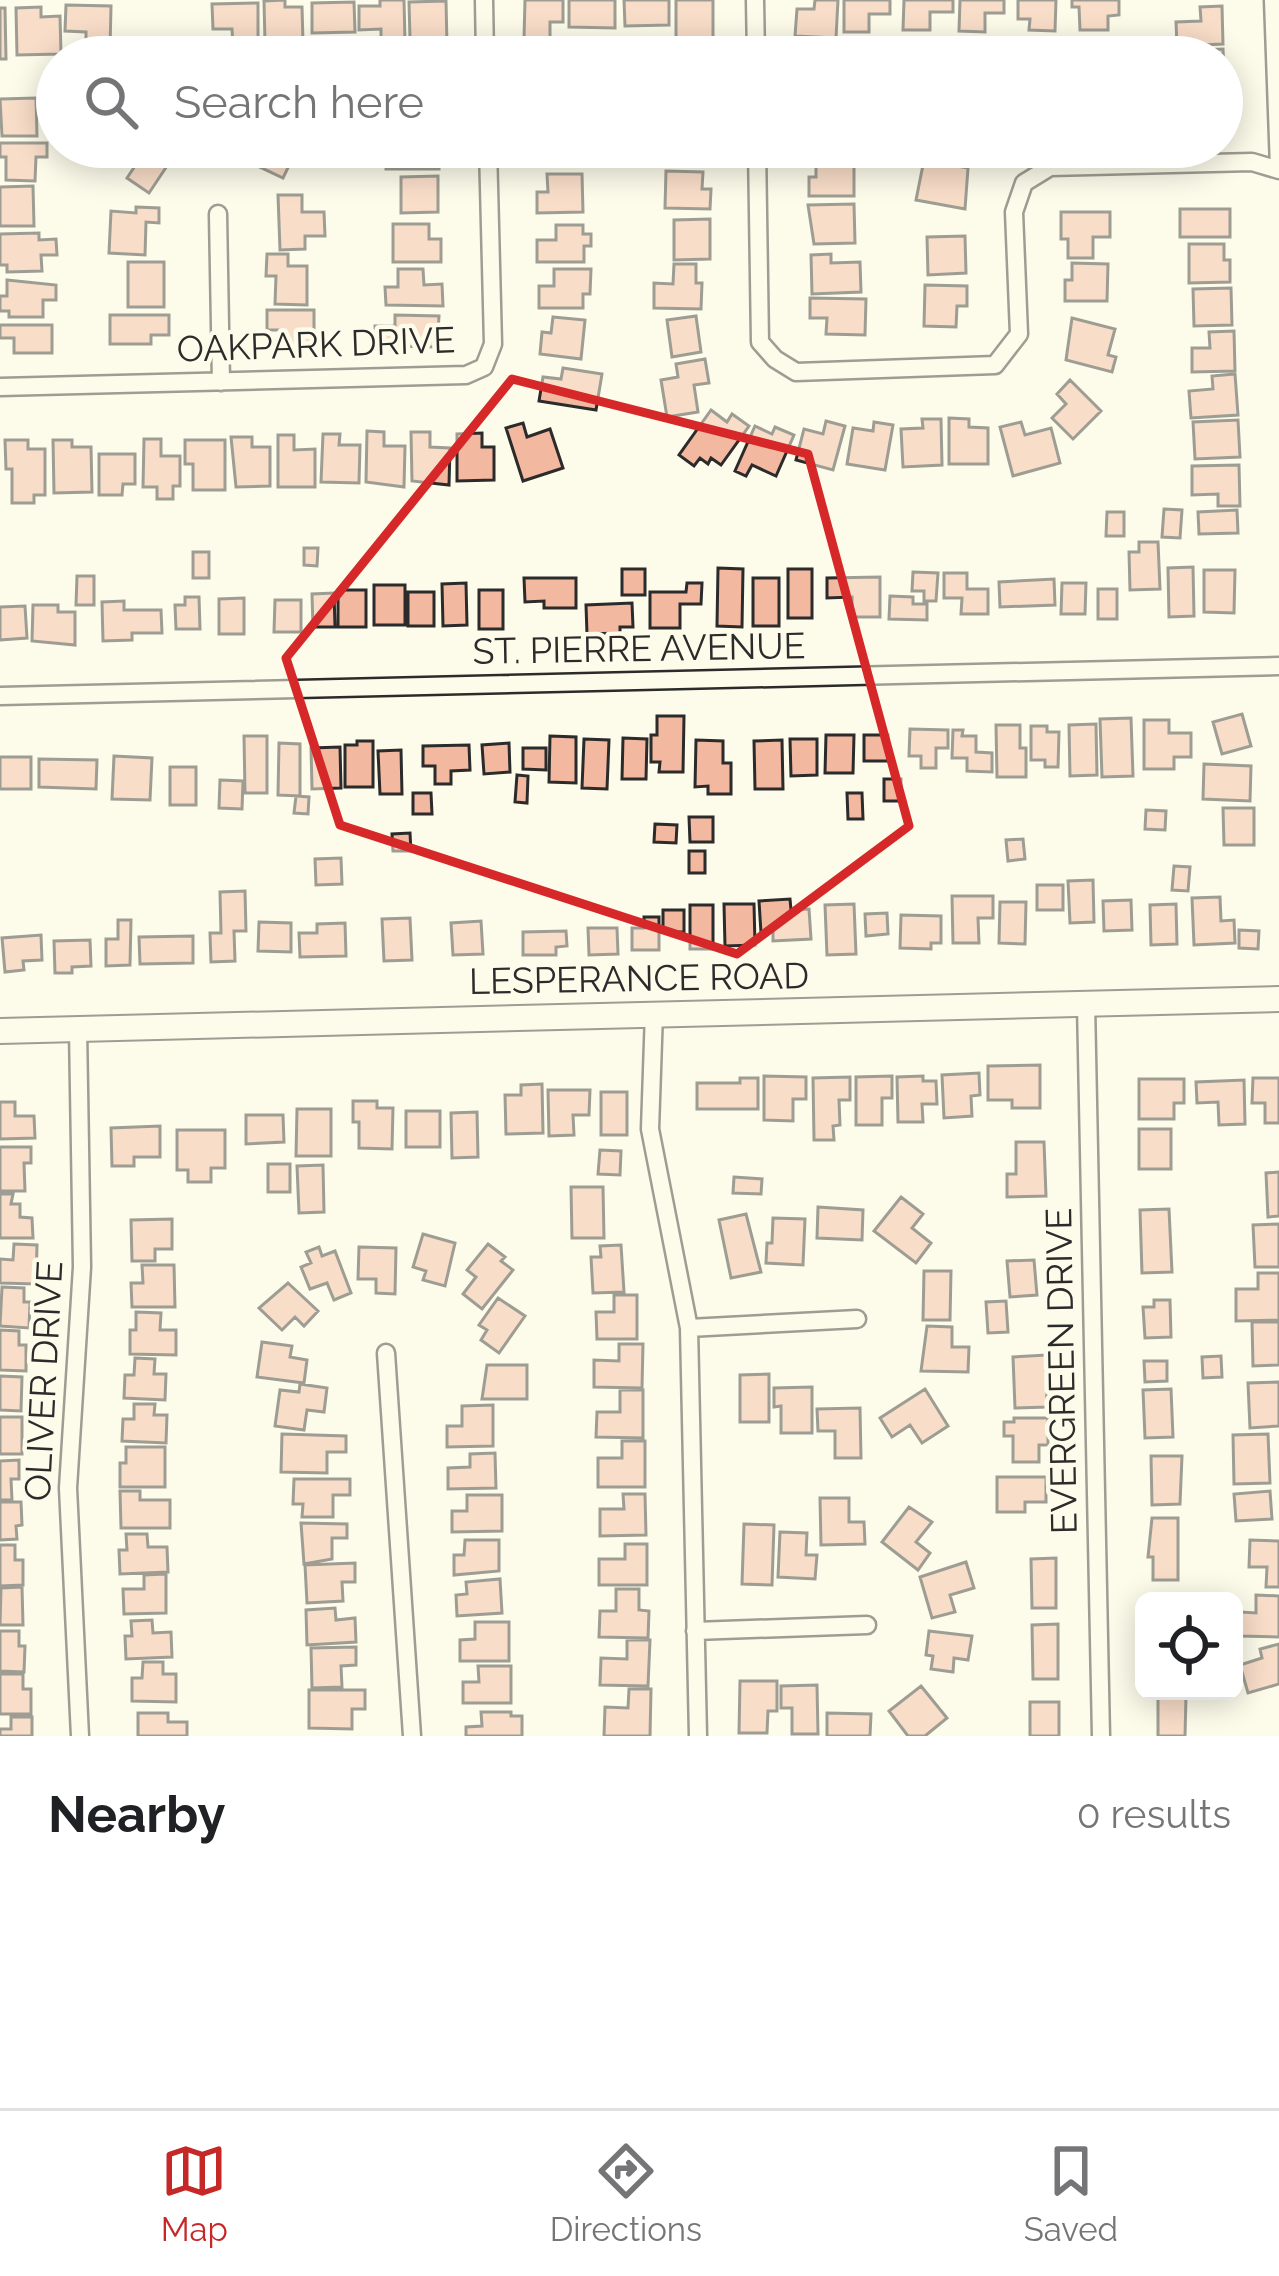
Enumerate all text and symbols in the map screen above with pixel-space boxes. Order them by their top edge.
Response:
search box [36,36,1243,168]
icon: search [78,69,144,135]
text: Search here [174,76,424,129]
street label: OAKPARK DRIVE [176,318,456,370]
street label: ST. PIERRE AVENUE [472,624,806,672]
street label: LESPERANCE ROAD [469,954,809,1002]
street label: EVERGREEN DRIVE [1037,1207,1085,1535]
street label: OLIVER DRIVE [16,1260,70,1502]
map controls [1135,1592,1243,1700]
button: locate [1135,1592,1243,1700]
text: Nearby [48,1784,225,1844]
text: 0 results [1077,1791,1231,1837]
tab: Map [161,2138,228,2249]
tab: Directions [550,2138,702,2249]
tab: Saved [1024,2138,1118,2249]

